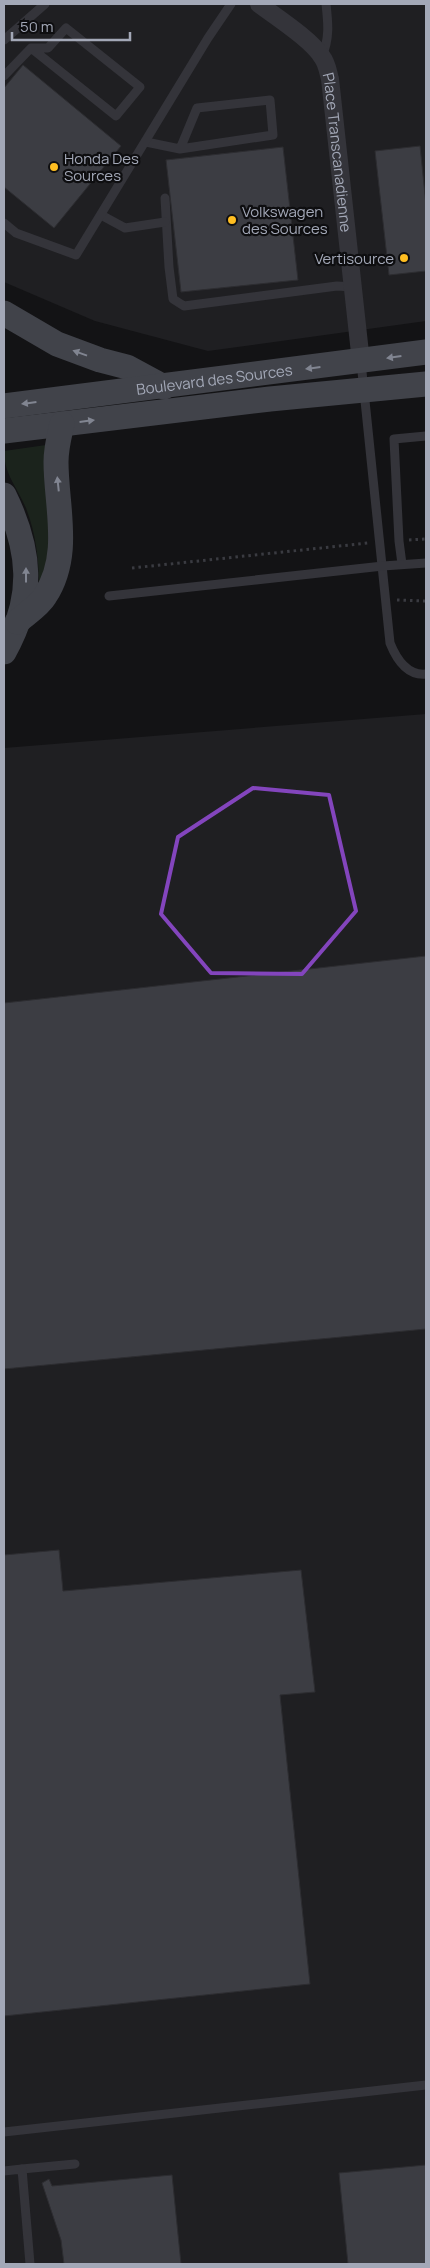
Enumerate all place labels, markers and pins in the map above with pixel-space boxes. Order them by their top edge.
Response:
place label: Honda Des Sources [64,148,139,186]
marker: Honda Des Sources [48,161,60,173]
place label: Volkswagen des Sources [242,201,328,239]
marker: Volkswagen des Sources [226,214,238,226]
place label: Vertisource [314,248,394,269]
marker: Vertisource [398,252,410,264]

